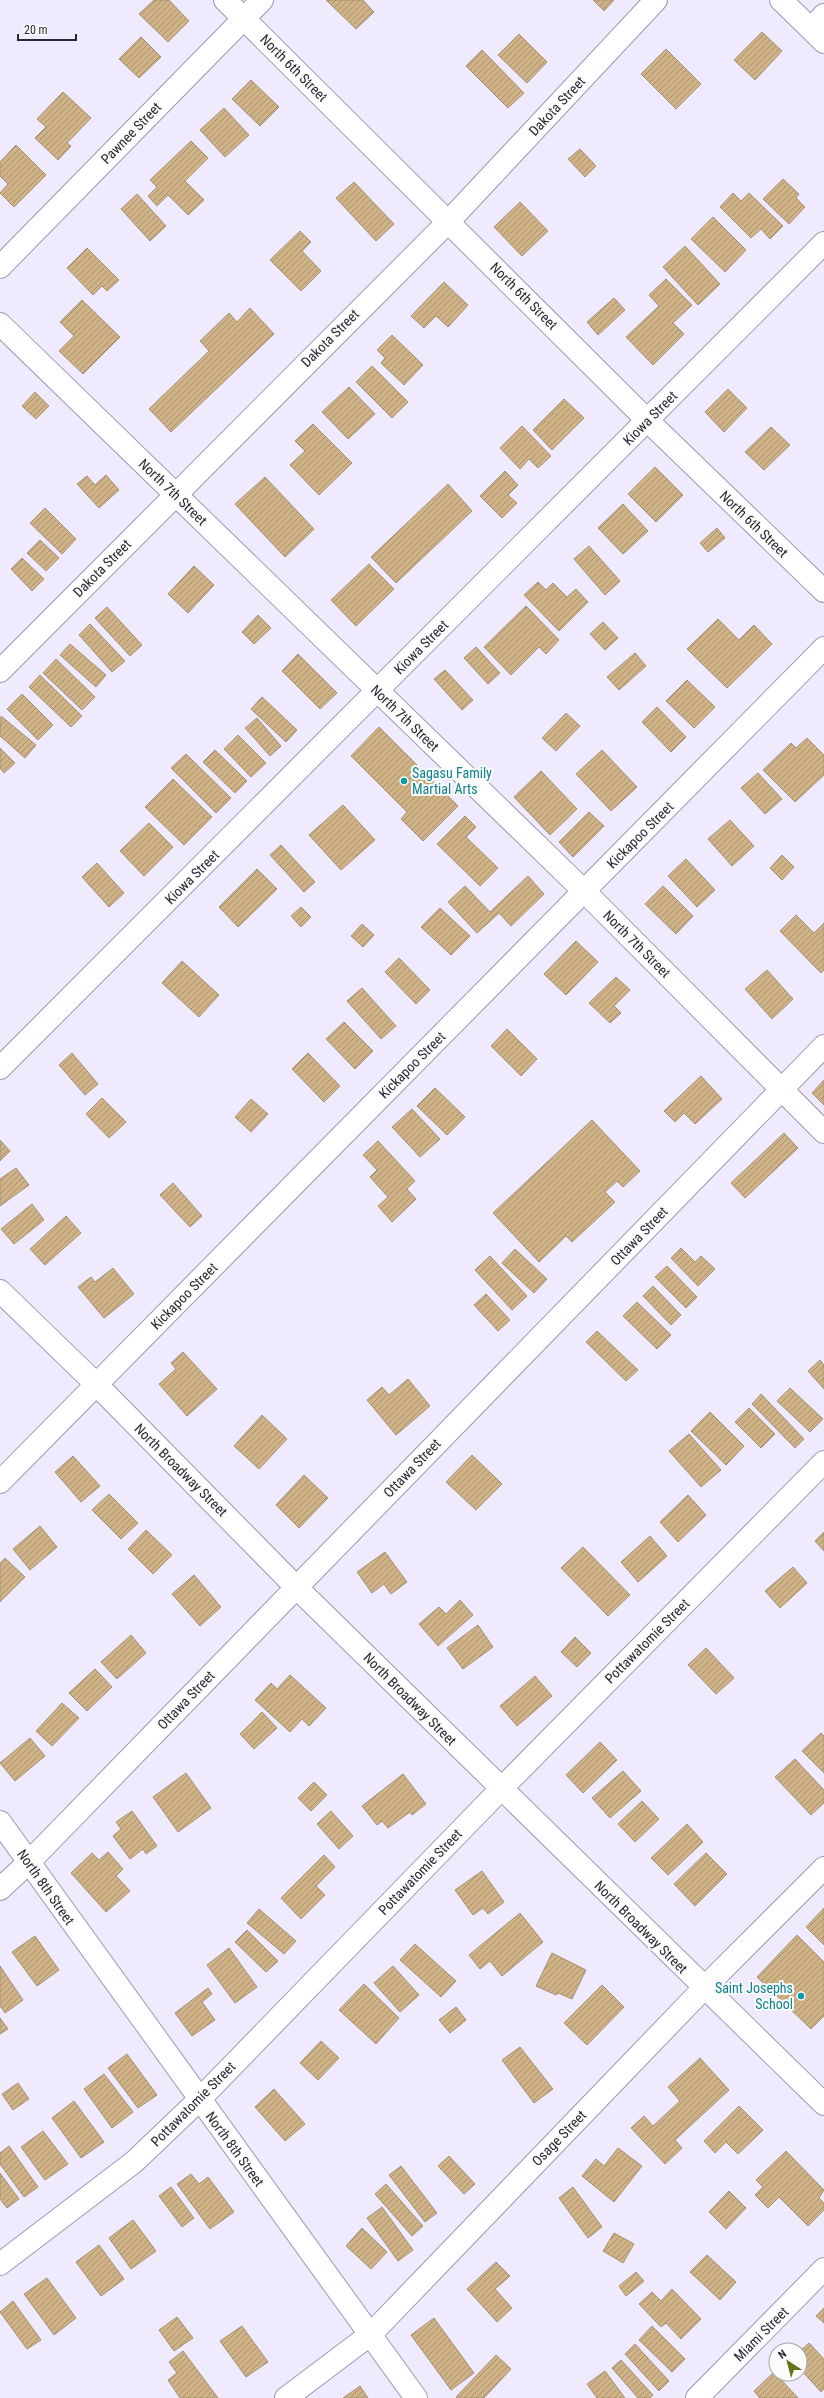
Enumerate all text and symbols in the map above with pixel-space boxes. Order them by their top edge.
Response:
scale bar [18,16,76,42]
text: 20 m [24,23,48,37]
street label: North 6th Street [257,31,331,105]
street label: Dakota Street [526,73,588,139]
street label: Pawnee Street [98,99,164,167]
street label: North 6th Street [487,259,561,333]
street label: Dakota Street [298,306,362,370]
street label: Kiowa Street [620,388,680,448]
street label: North 7th Street [136,456,210,528]
street label: North 6th Street [717,488,791,560]
street label: Dakota Street [70,536,134,600]
street label: Kiowa Street [391,617,451,677]
street label: North 7th Street [368,682,442,754]
place label: Sagasu Family Martial Arts [412,765,492,797]
marker: Sagasu Family Martial Arts [399,776,409,786]
street label: Kickapoo Street [603,798,677,872]
street label: Kiowa Street [162,847,222,907]
street label: North 7th Street [600,907,674,981]
street label: Kickapoo Street [375,1028,449,1102]
street label: Ottawa Street [607,1203,671,1269]
street label: Kickapoo Street [147,1259,221,1333]
street label: North Broadway Street [131,1420,231,1520]
street label: Ottawa Street [380,1435,444,1501]
street label: Pottawatomie Street [601,1595,693,1687]
street label: North Broadway Street [360,1649,460,1749]
street label: Ottawa Street [154,1667,218,1733]
street label: Pottawatomie Street [375,1826,465,1918]
street label: North 8th Street [14,1846,78,1928]
street label: North Broadway Street [591,1877,691,1977]
place label: Saint Josephs School [715,1980,793,2012]
marker: Saint Josephs School [796,1991,806,2001]
street label: Pottawatomie Street [147,2058,239,2150]
street label: Osage Street [529,2107,589,2169]
street label: North 8th Street [203,2109,267,2189]
street label: Miami Street [730,2303,792,2365]
north arrow [768,2342,808,2382]
text: N [776,2347,789,2362]

